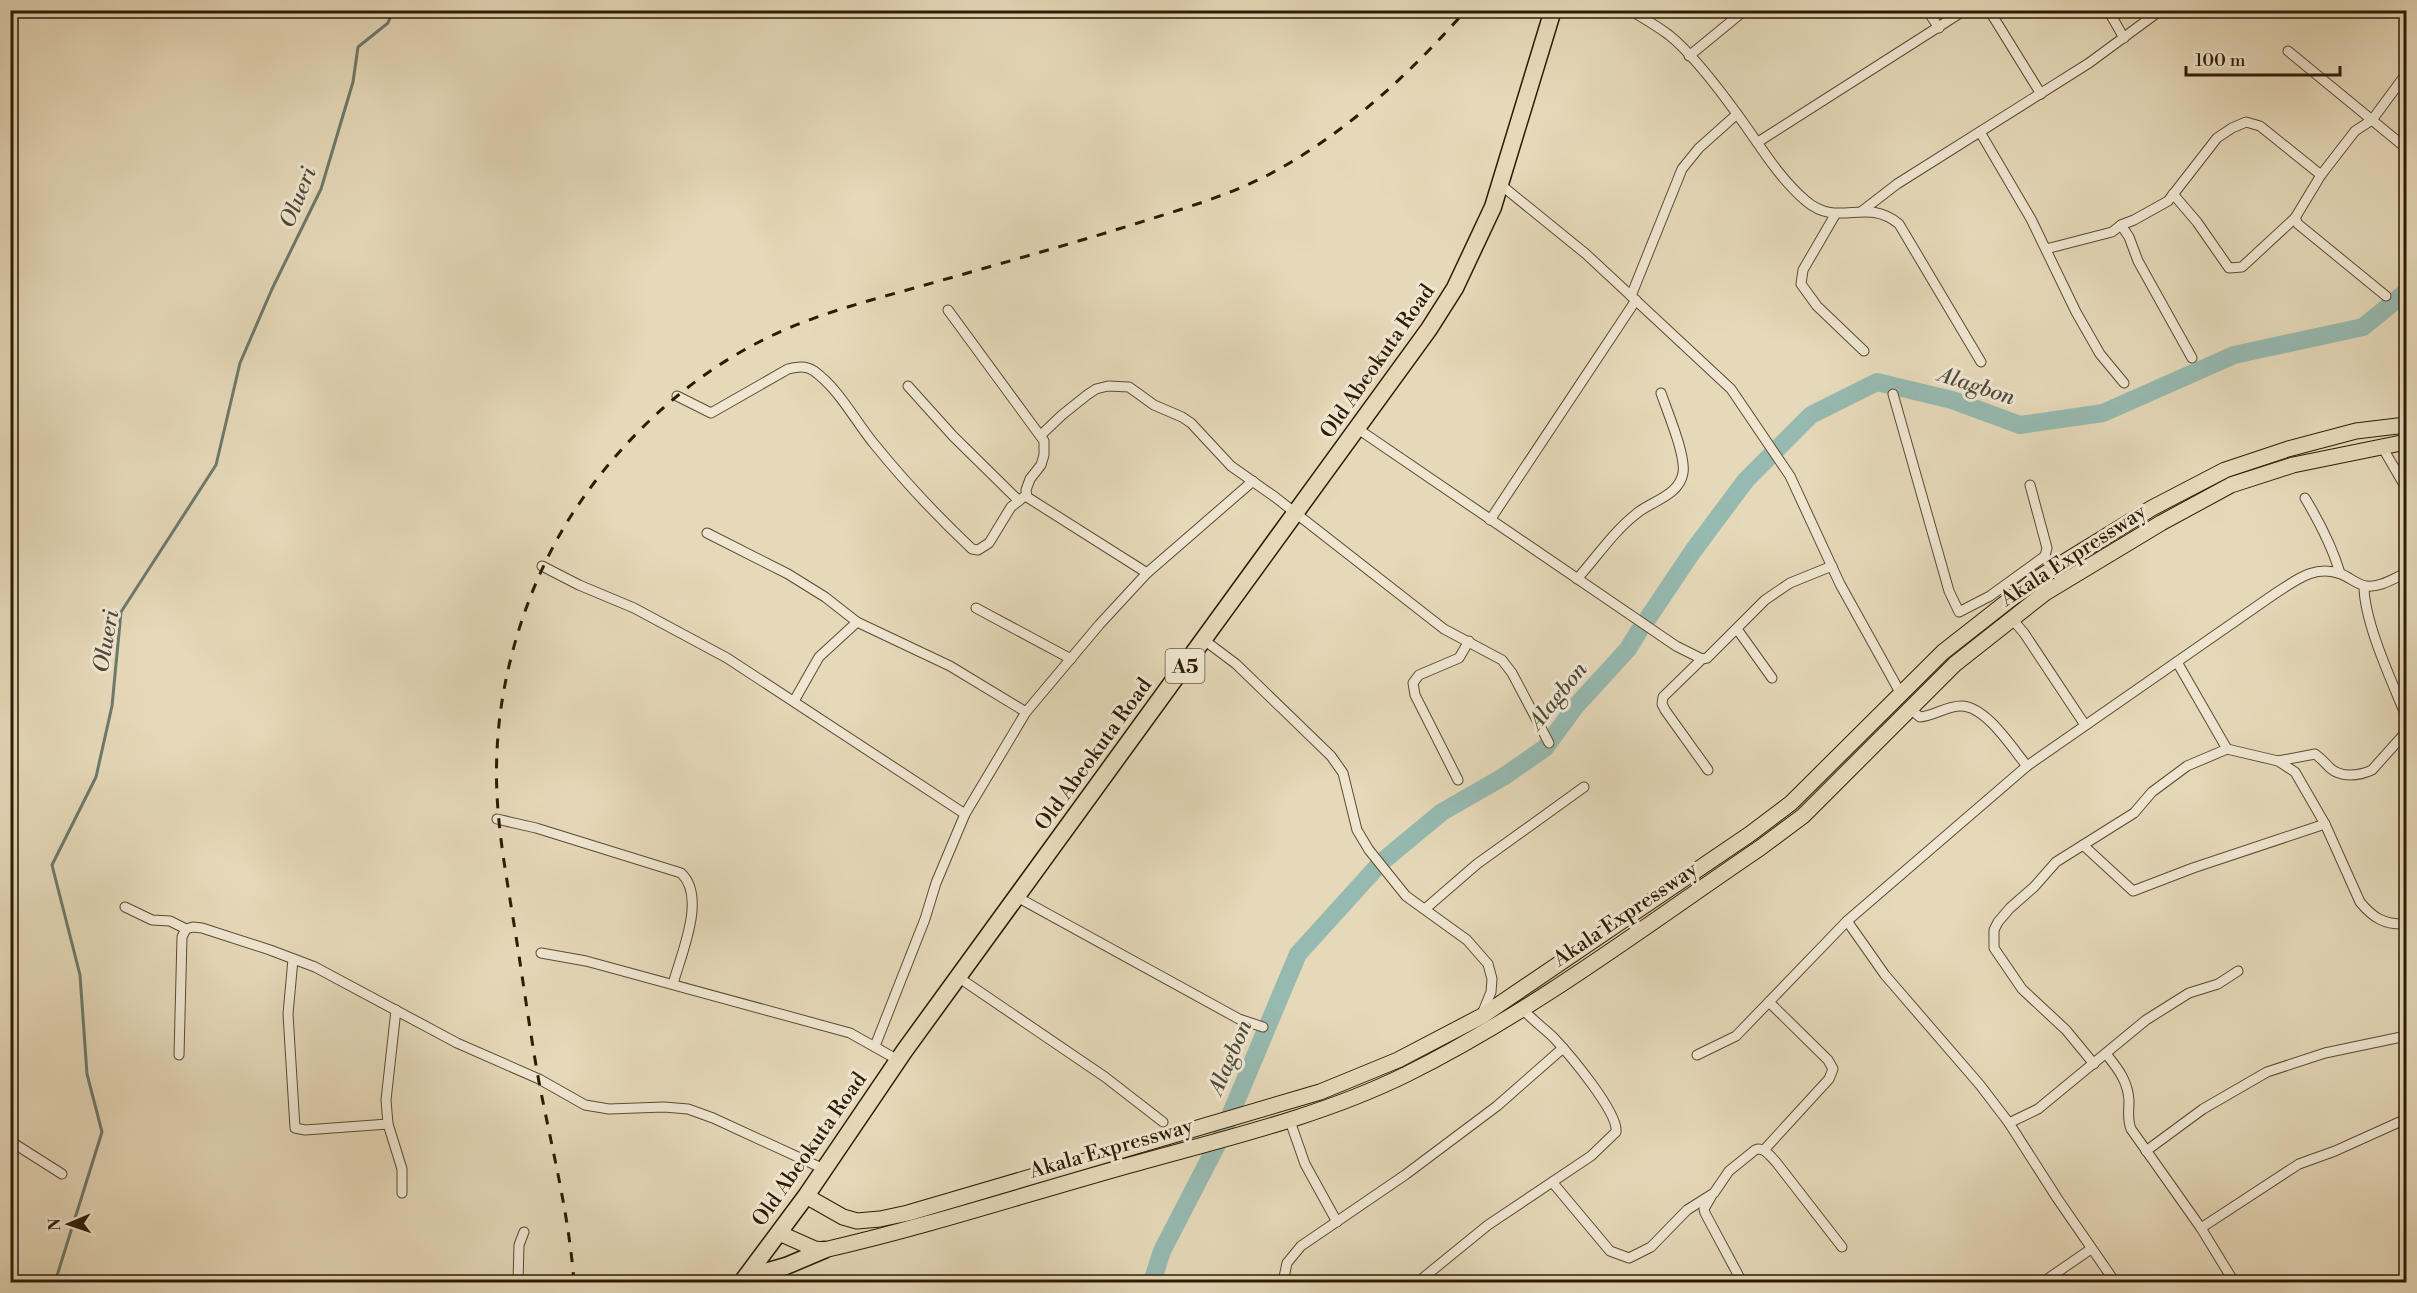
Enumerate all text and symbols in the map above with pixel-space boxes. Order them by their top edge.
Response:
scale bar [2186,39,2340,77]
text: 100 m [2195,49,2246,72]
water label: Olueri [274,163,323,232]
street label: Old Abeokuta Road [1315,279,1441,444]
water label: Alagbon [1933,361,2019,412]
street label: Akala Expressway [1995,499,2152,613]
water label: Olueri [88,608,125,675]
road number: A5 [1166,649,1204,683]
water label: Alagbon [1522,656,1594,737]
street label: Old Abeokuta Road [1030,673,1158,836]
street label: Akala Expressway [1548,856,1703,973]
water label: Alagbon [1202,1015,1258,1101]
street label: Old Abeokuta Road [747,1067,873,1232]
street label: Akala Expressway [1026,1113,1197,1185]
north arrow [39,1194,99,1254]
text: N [45,1217,65,1231]

